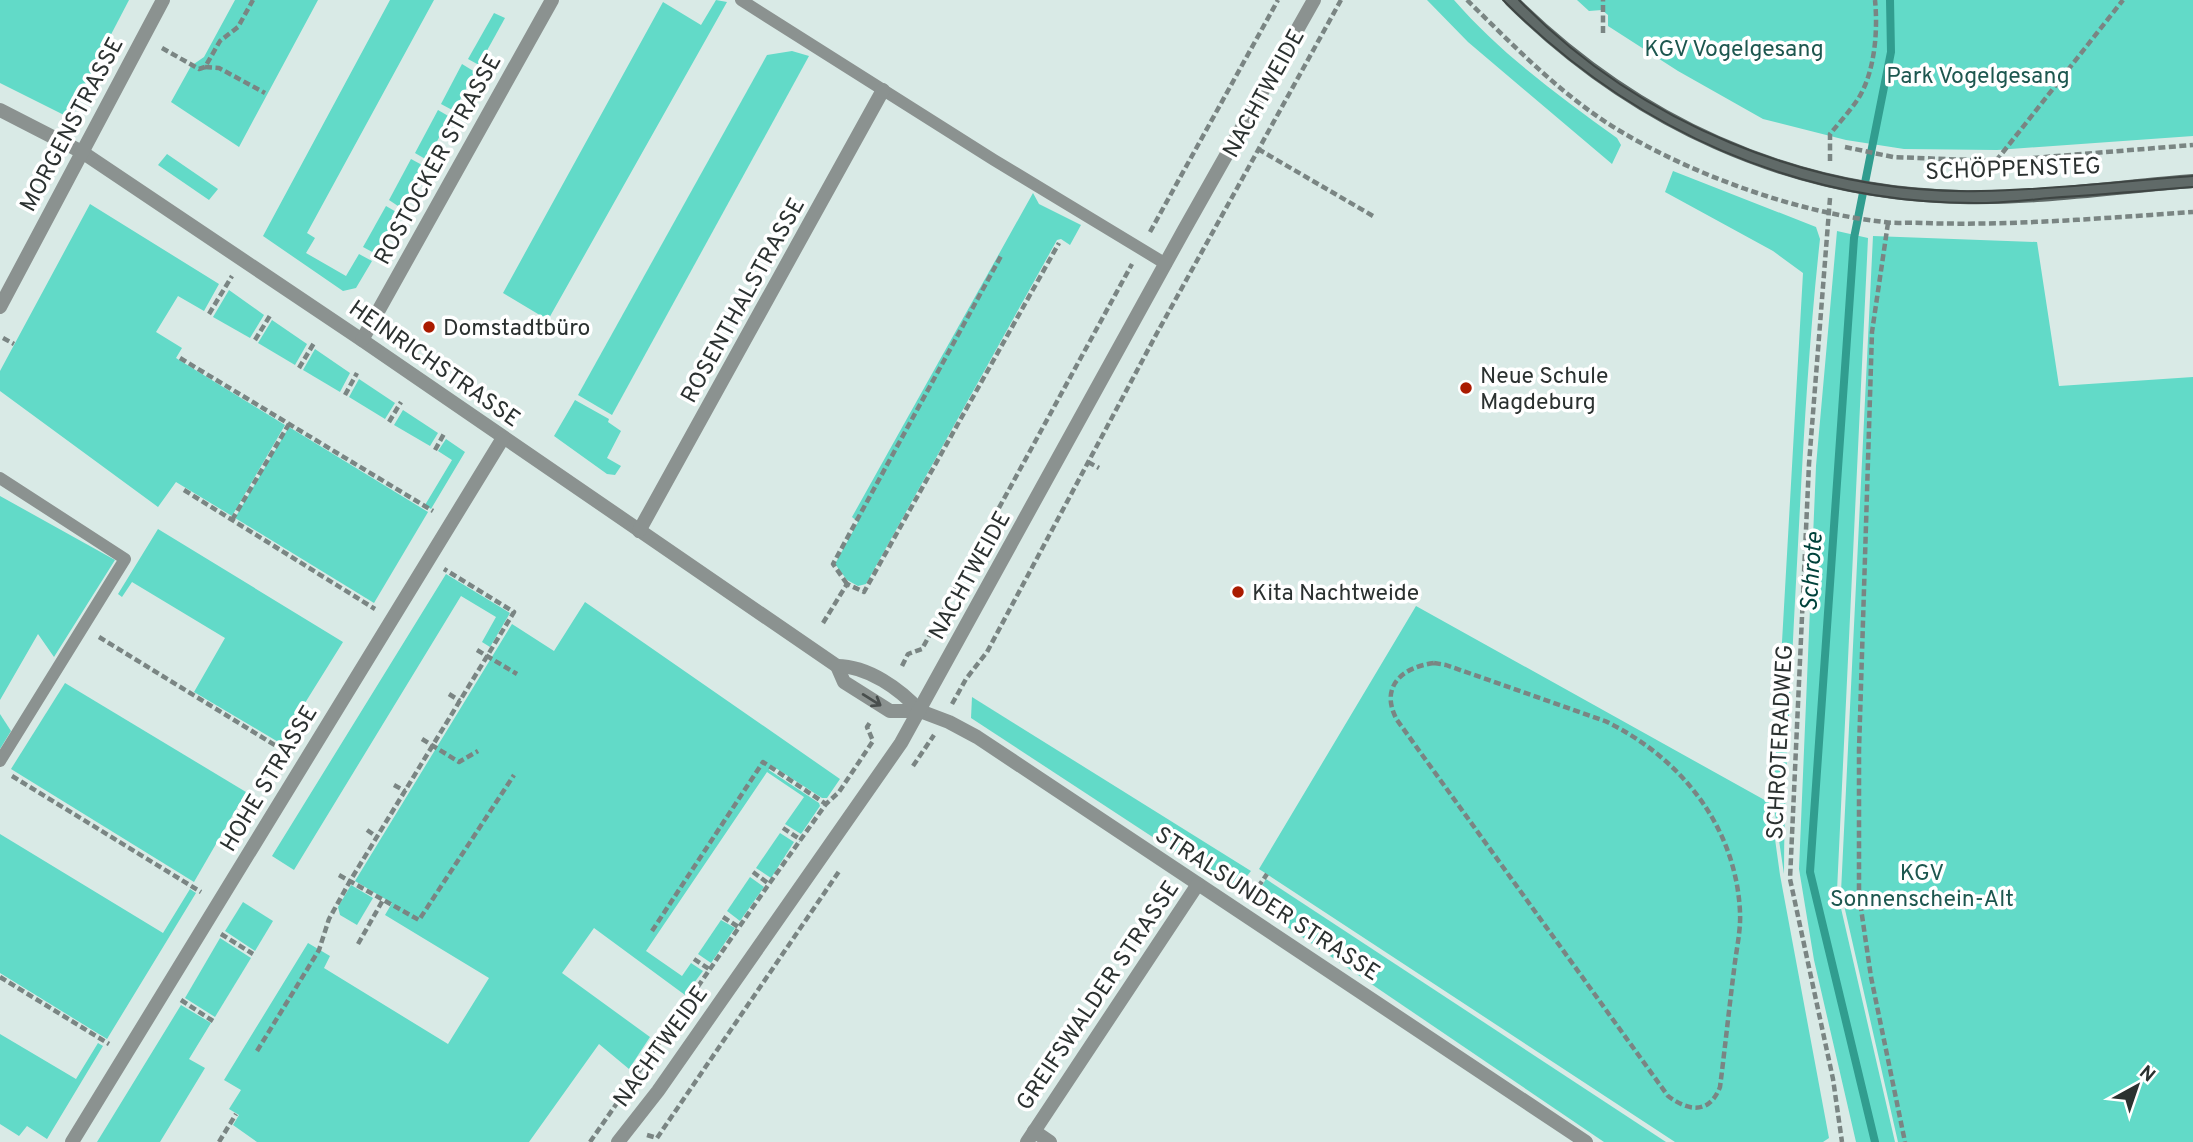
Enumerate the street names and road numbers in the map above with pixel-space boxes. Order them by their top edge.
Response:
street label: NACHTWEIDE [1218,25,1313,164]
street label: MORGENSTRASSE [15,33,131,218]
street label: ROSTOCKER STRASSE [369,50,509,271]
street label: SCHÖPPENSTEG [1925,152,2101,188]
street label: ROSENTHALSTRASSE [676,193,813,409]
street label: HEINRICHSTRASSE [342,295,525,435]
street label: NACHTWEIDE [924,507,1019,646]
street label: SCHROTERADWEG [1762,644,1801,840]
street label: HOHE STRASSE [215,701,325,858]
street label: STRALSUNDER STRASSE [1149,821,1385,989]
street label: GREIFSWALDER STRASSE [1011,876,1187,1117]
street label: NACHTWEIDE [608,981,716,1114]

